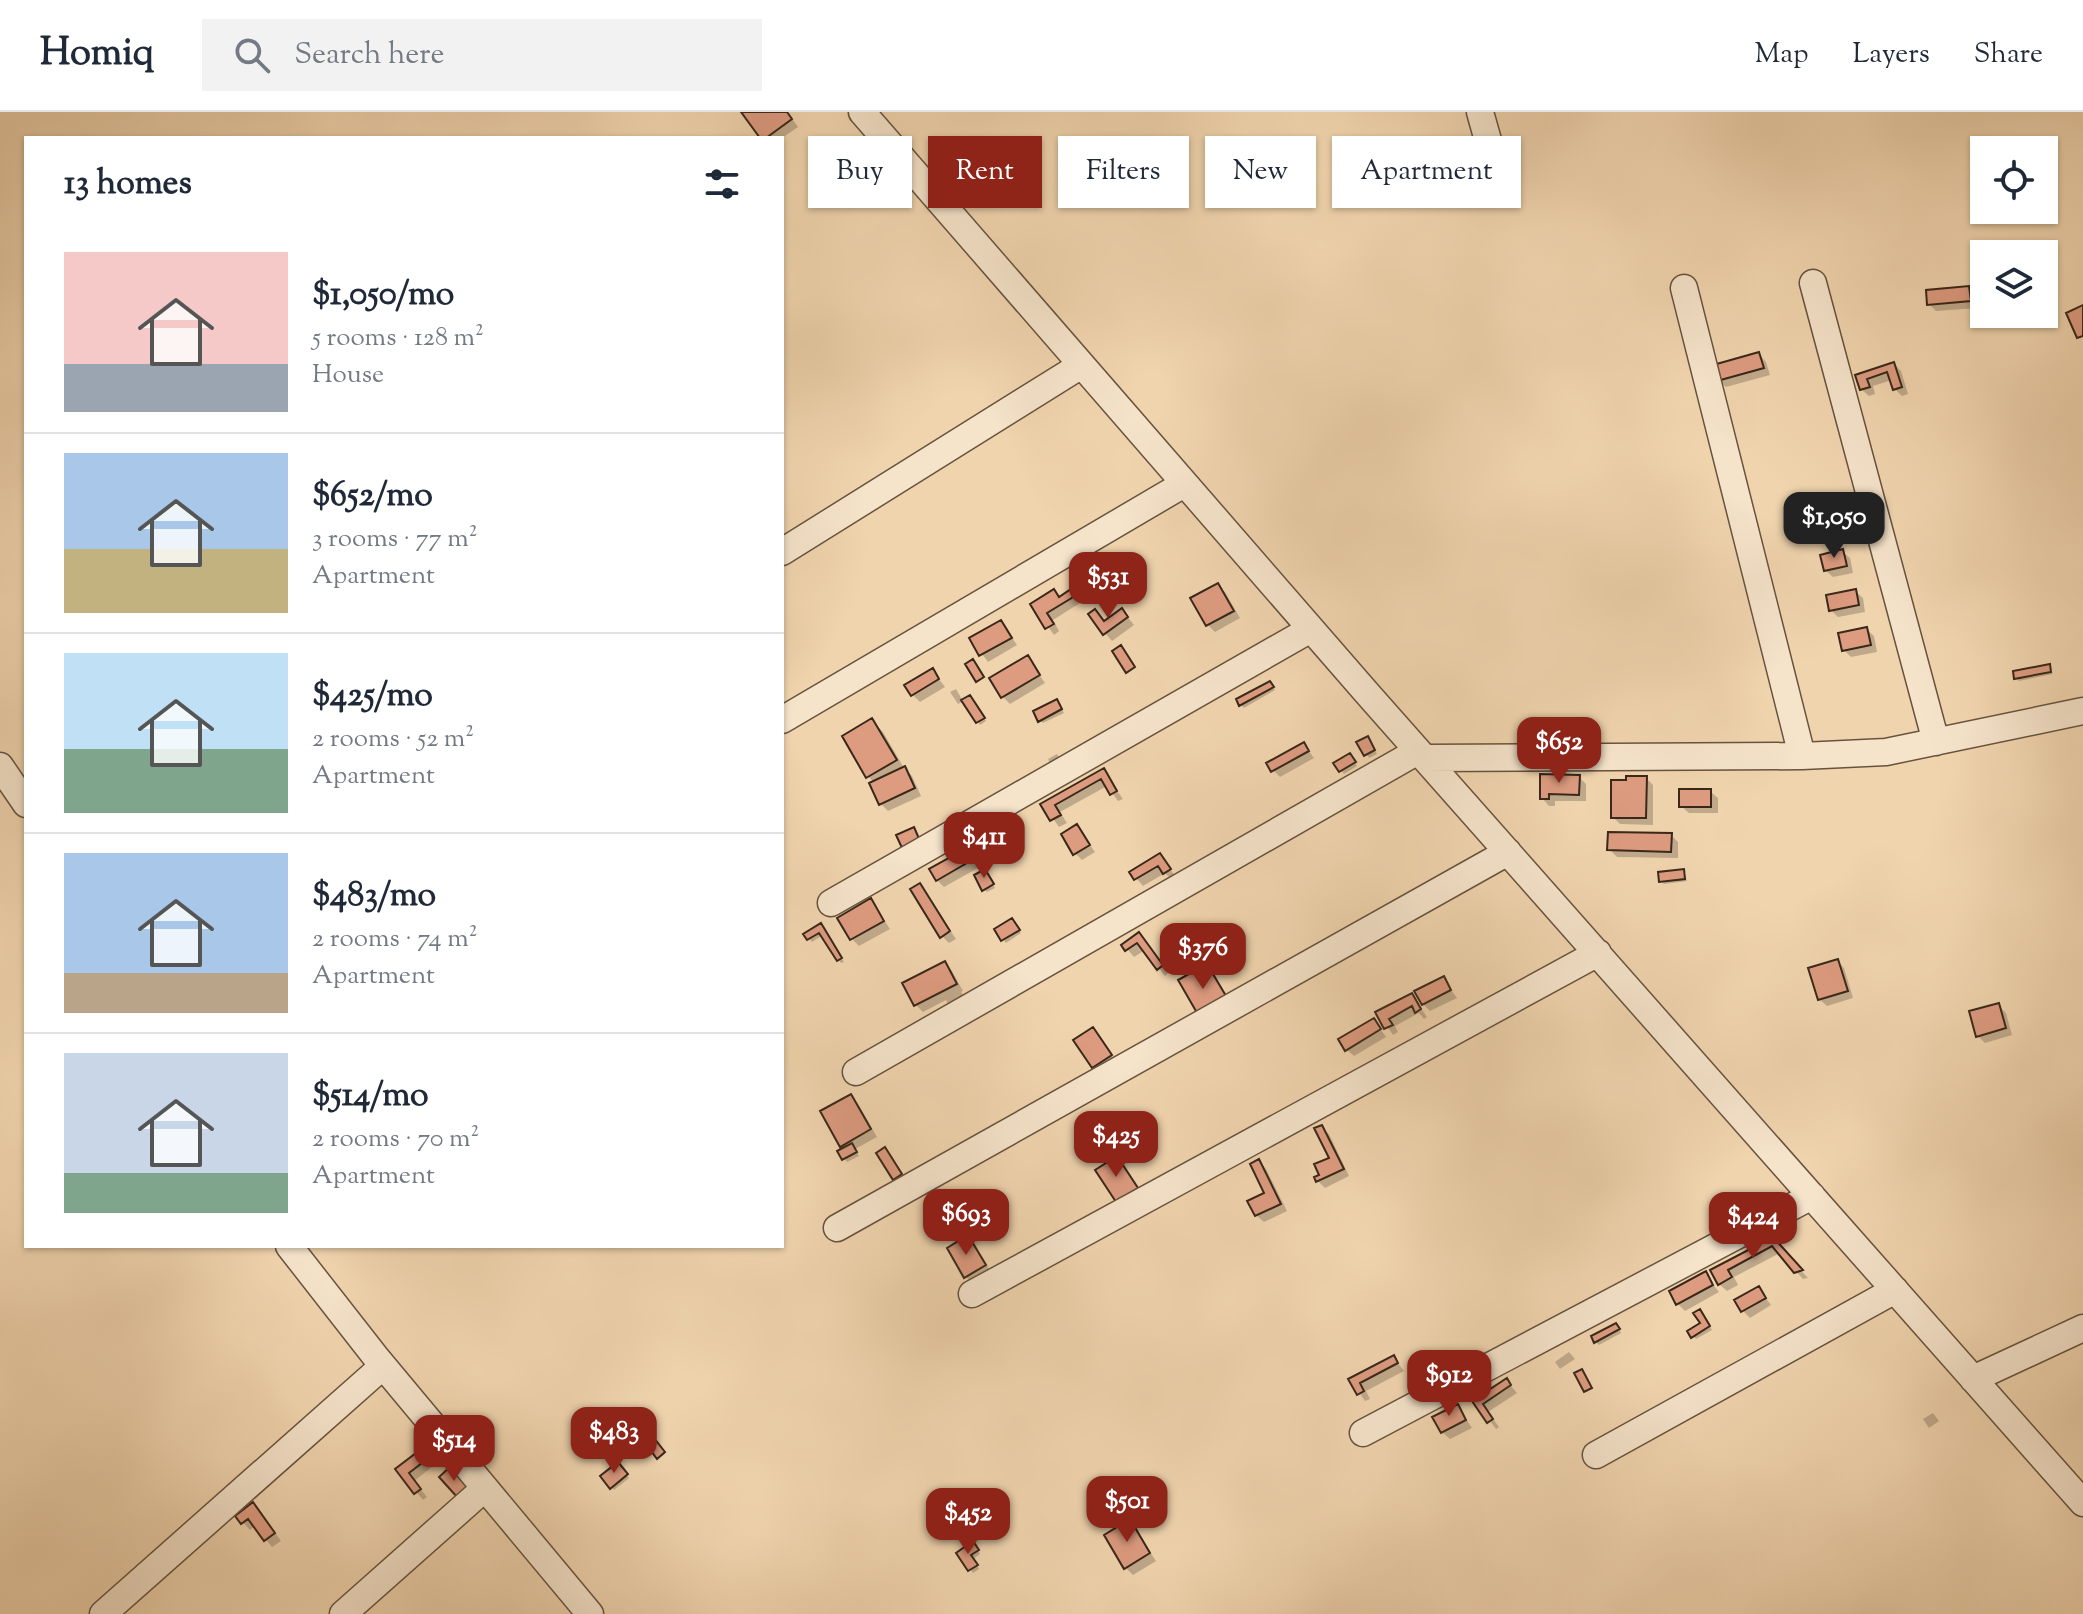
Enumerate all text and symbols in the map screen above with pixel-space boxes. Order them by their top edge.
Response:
search box [202,19,762,91]
text: Homiq [40,28,154,82]
icon: search [230,33,274,77]
text: Search here [294,34,445,77]
text: Map [1755,35,1808,75]
text: Layers [1852,35,1930,75]
text: Share [1974,35,2043,75]
chip: Buy [808,136,912,208]
chip: Rent [928,136,1042,208]
chip: Filters [1058,136,1189,208]
chip: New [1205,136,1316,208]
chip: Apartment [1332,136,1521,208]
map controls [1970,136,2058,328]
button: locate [1970,136,2058,224]
text: 13 homes [64,160,192,209]
icon: filters [700,162,744,206]
button: layers [1970,240,2058,328]
text: $1,050/mo [312,271,454,320]
icon: home [128,284,224,380]
text: 5 rooms · 128 m² [312,320,484,357]
text: House [312,357,384,394]
text: $652/mo [312,472,433,521]
icon: home [128,485,224,581]
pin: $1,050 [1769,492,1899,560]
text: $1,050 [1802,499,1866,536]
text: 3 rooms · 77 m² [312,521,477,558]
pin: $531 [1061,552,1155,620]
text: Apartment [312,558,435,595]
text: $531 [1087,559,1129,596]
text: $425/mo [312,672,433,721]
icon: home [128,685,224,781]
pin: $652 [1512,717,1606,785]
text: 2 rooms · 52 m² [312,721,474,758]
text: $652 [1535,724,1583,761]
text: Apartment [312,758,435,795]
pin: $411 [937,812,1031,880]
text: $411 [962,819,1006,856]
text: $483/mo [312,872,436,921]
icon: home [128,885,224,981]
text: 2 rooms · 74 m² [312,921,477,958]
pin: $376 [1156,923,1250,991]
text: $376 [1178,930,1228,967]
text: Apartment [312,958,435,995]
text: $514/mo [312,1072,429,1121]
icon: home [128,1085,224,1181]
pin: $425 [1069,1111,1163,1179]
text: $425 [1092,1118,1140,1155]
text: 2 rooms · 70 m² [312,1121,479,1158]
text: Apartment [312,1158,435,1195]
pin: $693 [919,1189,1013,1257]
pin: $424 [1706,1192,1800,1260]
text: $693 [941,1196,991,1233]
text: $424 [1727,1199,1779,1236]
pin: $912 [1402,1350,1496,1418]
text: $912 [1425,1357,1473,1394]
pin: $483 [567,1407,661,1475]
text: $483 [589,1414,639,1451]
pin: $514 [407,1415,501,1483]
text: $514 [432,1422,476,1459]
pin: $501 [1080,1476,1174,1544]
text: $501 [1104,1483,1150,1520]
pin: $452 [921,1488,1015,1556]
text: $452 [944,1495,992,1532]

